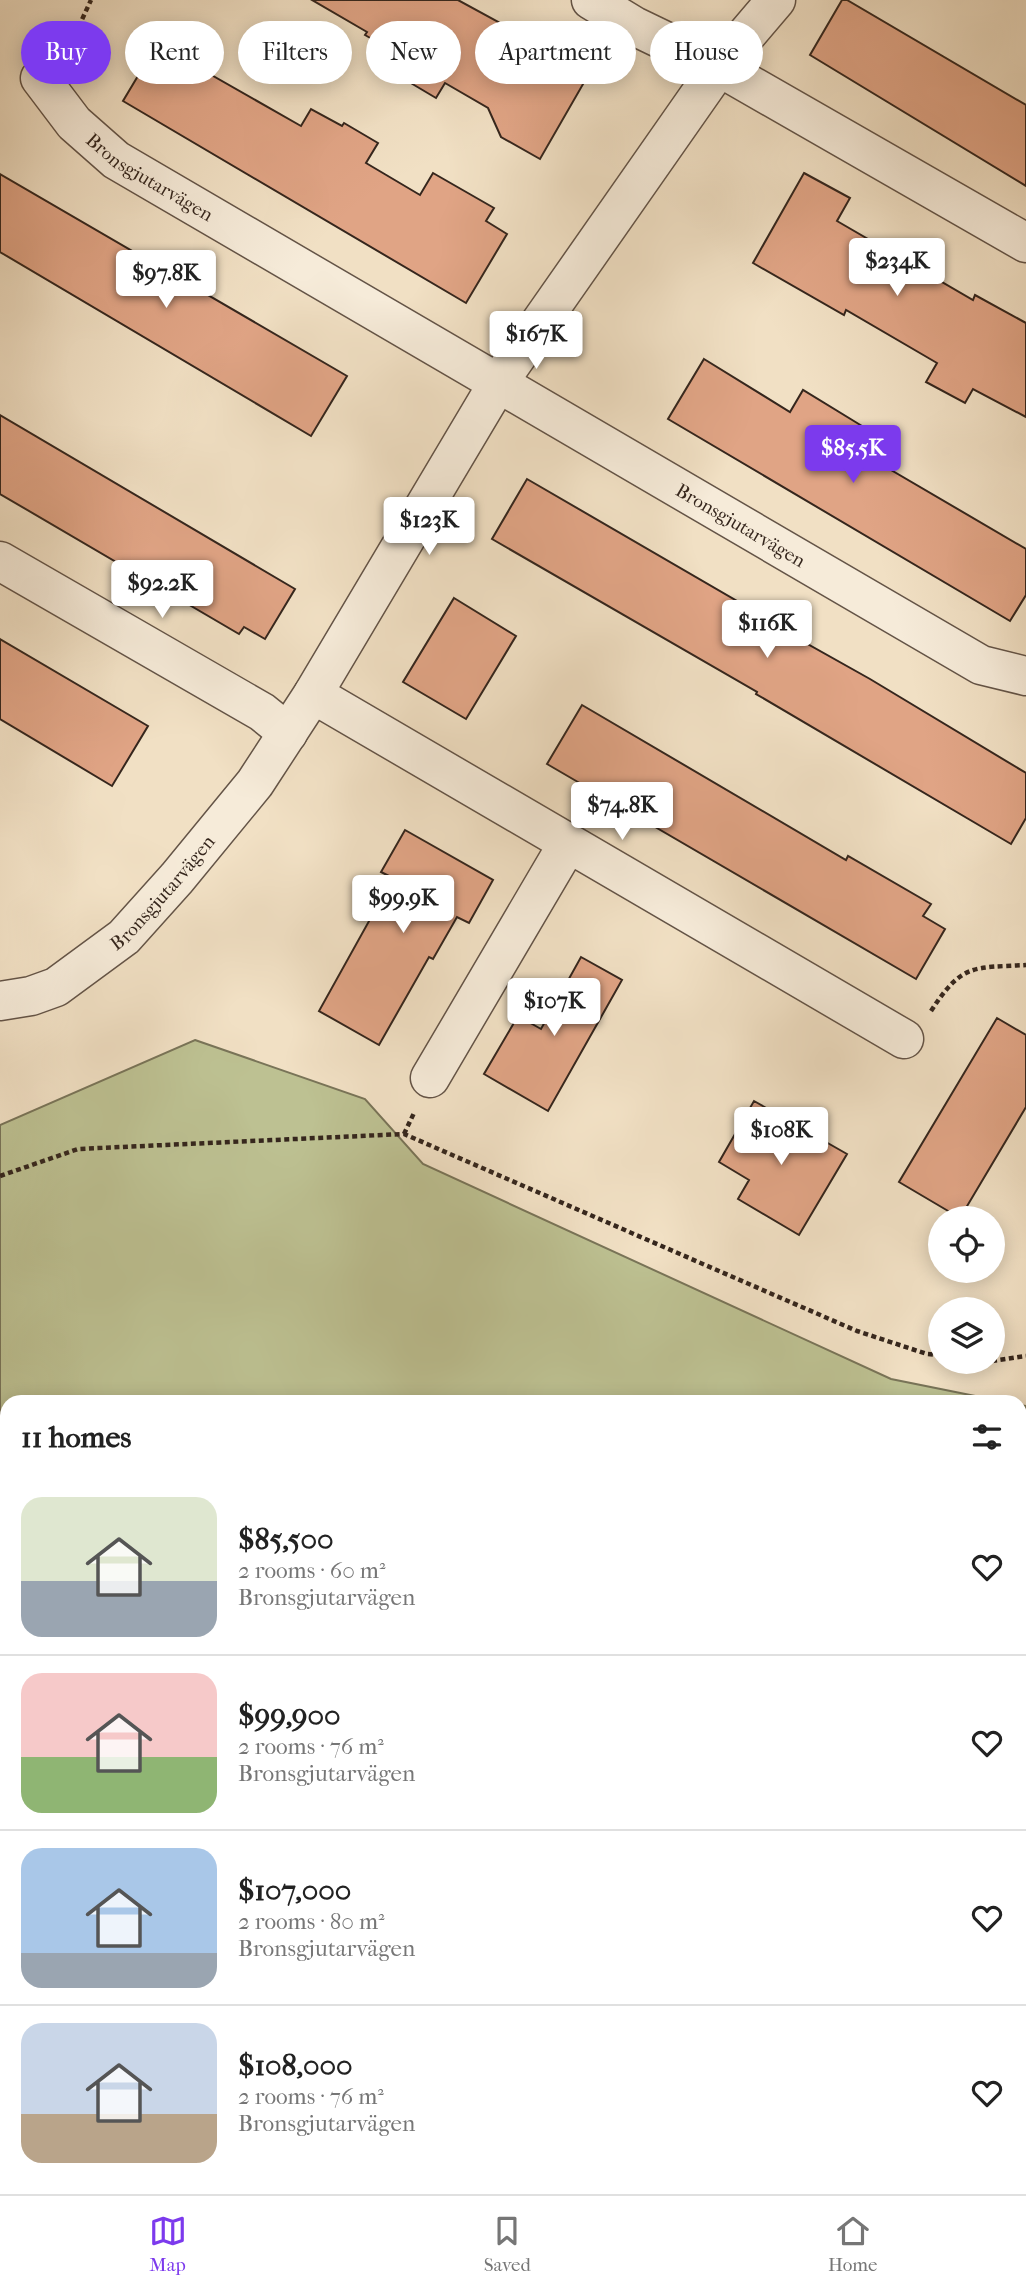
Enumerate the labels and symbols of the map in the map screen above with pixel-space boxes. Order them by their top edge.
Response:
street label: Bronsgjutarvägen [81,129,217,226]
pin: $234K [848,238,946,298]
pin: $97.8K [109,250,223,310]
pin: $167K [487,312,585,371]
pin: $85.5K [796,426,910,485]
street label: Bronsgjutarvägen [672,479,809,572]
pin: $123K [380,498,478,557]
pin: $92.2K [105,560,219,620]
pin: $116K [718,600,816,660]
pin: $74.8K [565,782,679,842]
street label: Bronsgjutarvägen [106,831,220,955]
pin: $99.9K [346,876,460,935]
pin: $107K [505,978,603,1038]
pin: $108K [732,1108,830,1167]

